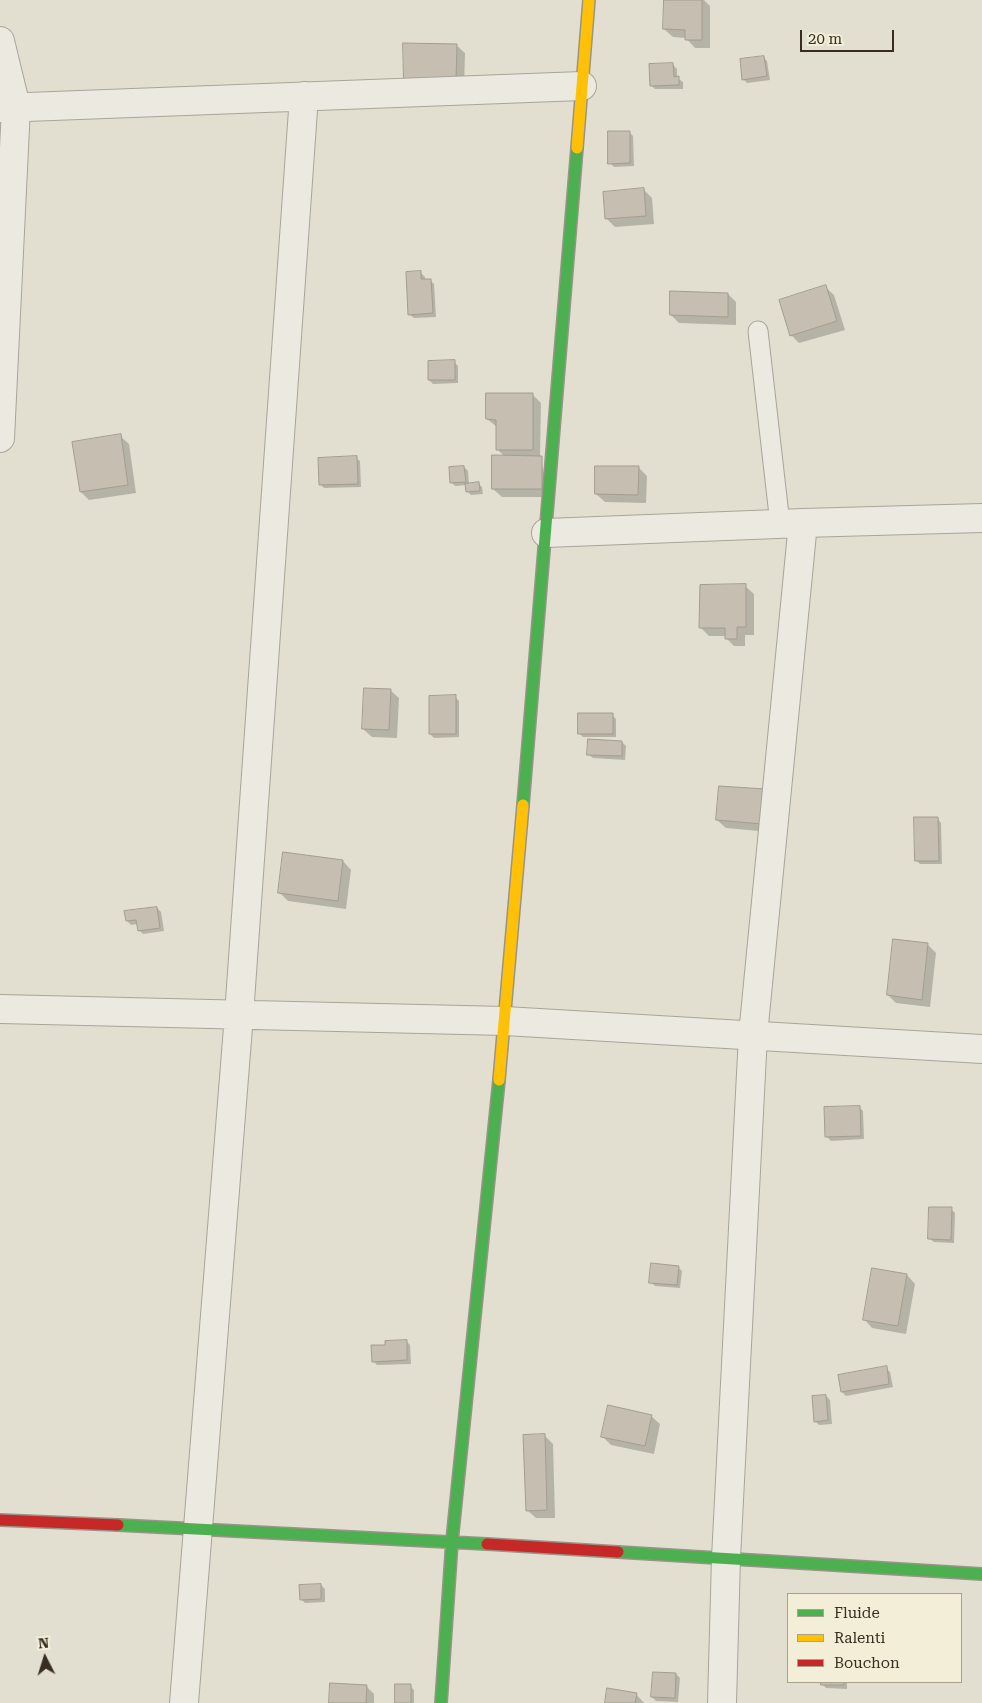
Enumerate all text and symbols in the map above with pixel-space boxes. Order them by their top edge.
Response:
scale bar [802,20,896,52]
text: 20 m [808,30,842,48]
legend [787,1593,962,1683]
text: Fluide [834,1604,880,1622]
text: Ralenti [834,1629,885,1647]
north arrow [20,1633,70,1683]
text: N [38,1635,50,1651]
text: Bouchon [834,1654,900,1672]

